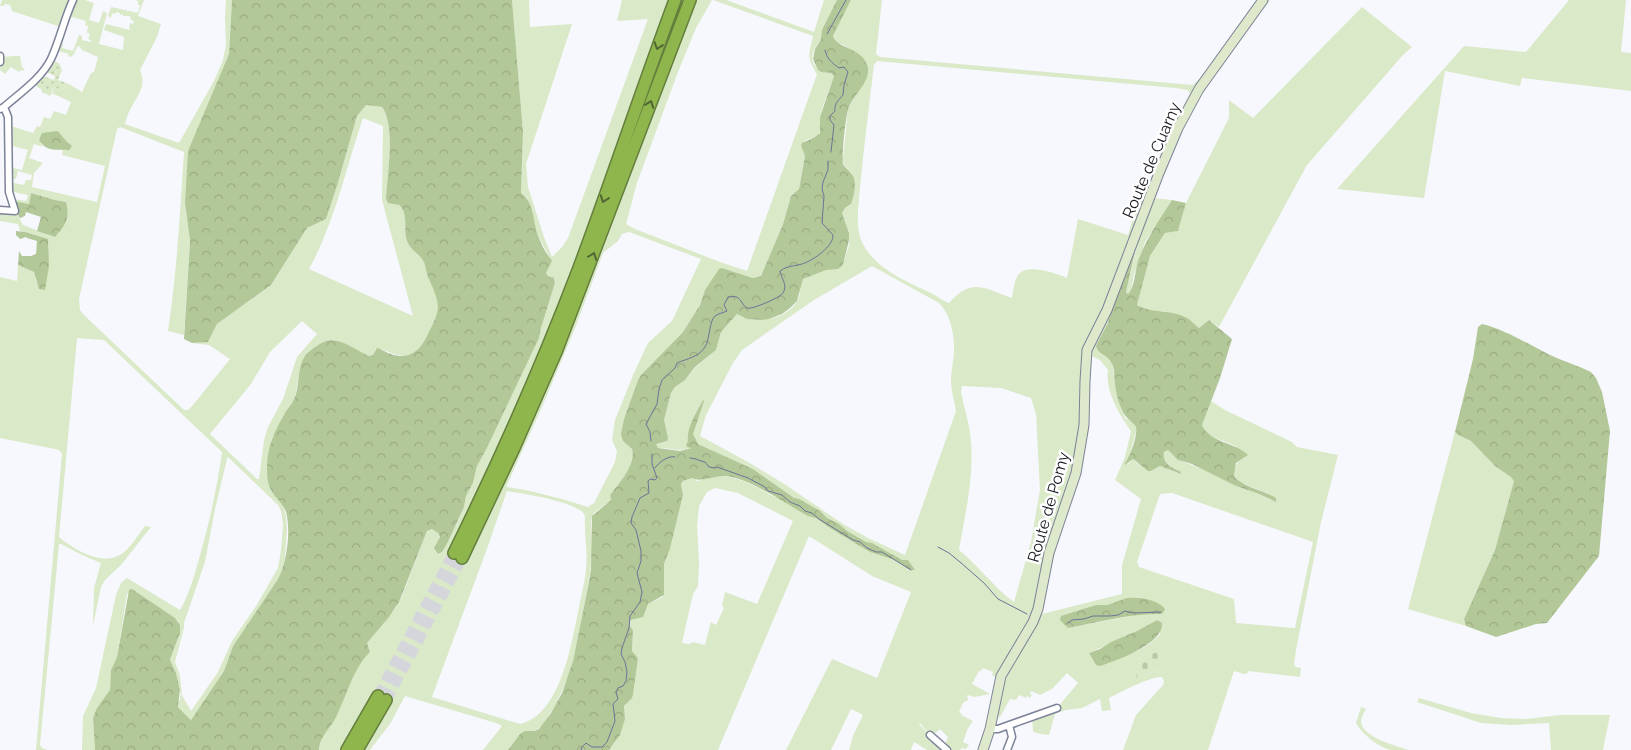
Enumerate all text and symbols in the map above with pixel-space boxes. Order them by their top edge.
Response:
one-way arrow [654,41,664,50]
street label: Route de Cuarny [1118,99,1185,221]
one-way arrow [644,100,654,109]
one-way arrow [600,194,610,203]
one-way arrow [587,252,597,261]
street label: Route de Pomy [1024,449,1073,564]

